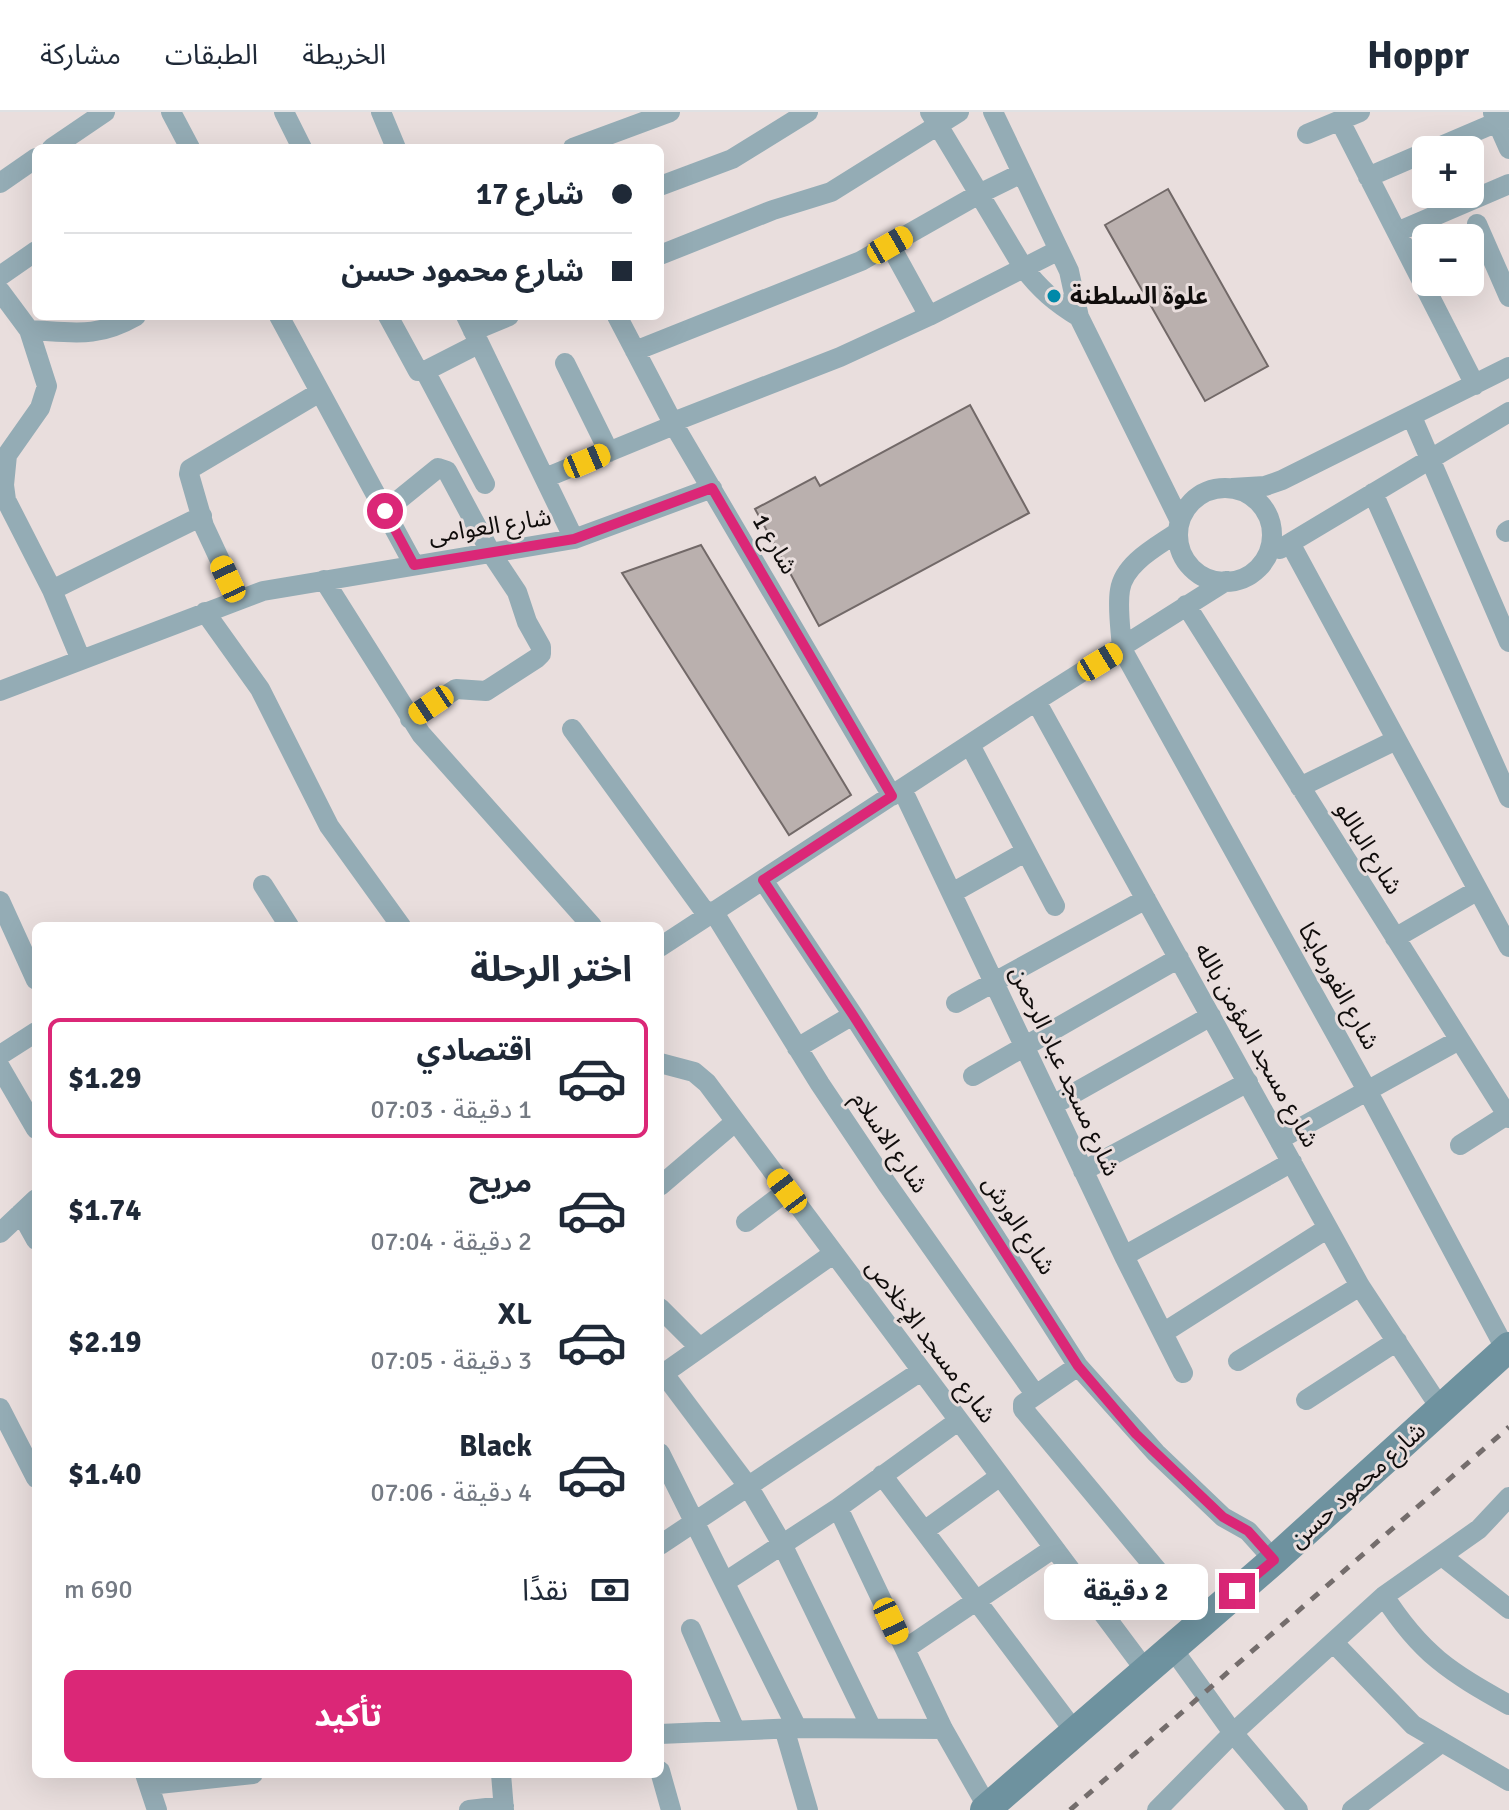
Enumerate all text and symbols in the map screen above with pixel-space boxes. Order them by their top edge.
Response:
text: Hoppr [1367,32,1469,79]
text: مشاركة [40,38,121,72]
text: الطبقات [165,38,258,72]
text: الخريطة [302,38,386,72]
map controls [1412,136,1484,296]
button: + [1412,136,1484,208]
text: شارع 17 [476,176,584,213]
car [863,223,917,267]
button: − [1412,224,1484,296]
text: شارع محمود حسن [341,253,584,290]
place label: علوة السلطنة [1070,281,1208,311]
marker: علوة السلطنة [1045,287,1063,305]
car [560,441,614,481]
route start [367,493,403,529]
street label: شارع العوامى [427,501,554,552]
street label: شارع 1 [744,508,804,581]
car [207,552,249,606]
car [1073,639,1127,685]
car [404,682,458,728]
street label: شارع الباللو [1327,796,1409,901]
street label: شارع الفورمايكا [1290,917,1386,1056]
street label: شارع مسجد المؤمن بالله [1186,937,1326,1154]
text: اختر الرحلة [470,947,632,992]
street label: شارع مسجد عباد الرحمن [1001,961,1127,1182]
text: اقتصادي [417,1032,532,1069]
icon: car [556,1042,628,1114]
text: $1.29 [68,1060,141,1097]
street label: شارع الاسلام [842,1085,935,1200]
text: 1 دقيقة · 07:03 [370,1094,532,1126]
text: مريح [469,1164,532,1201]
car [763,1165,811,1217]
street label: شارع الورش [974,1170,1062,1281]
icon: car [556,1174,628,1246]
text: $1.74 [68,1192,141,1229]
text: 2 دقيقة · 07:04 [370,1226,532,1258]
street label: شارع مسجد الإخلاص [858,1253,1003,1430]
text: XL [498,1296,532,1333]
icon: car [556,1306,628,1378]
text: $2.19 [68,1324,141,1361]
text: 3 دقيقة · 07:05 [370,1345,532,1377]
street label: شارع محمود حسن [1282,1416,1433,1556]
text: Black [459,1428,532,1465]
icon: car [556,1438,628,1510]
text: $1.40 [68,1456,141,1493]
text: 4 دقيقة · 07:06 [370,1477,532,1509]
callout: 2 دقيقة [1045,1563,1209,1619]
icon: cash [588,1568,632,1612]
text: نقدًا [522,1572,568,1609]
route end [1219,1573,1255,1609]
text: 690 m [64,1574,133,1606]
text: 2 دقيقة [1083,1576,1169,1608]
car [870,1594,912,1648]
button: تأكيد [64,1670,632,1762]

